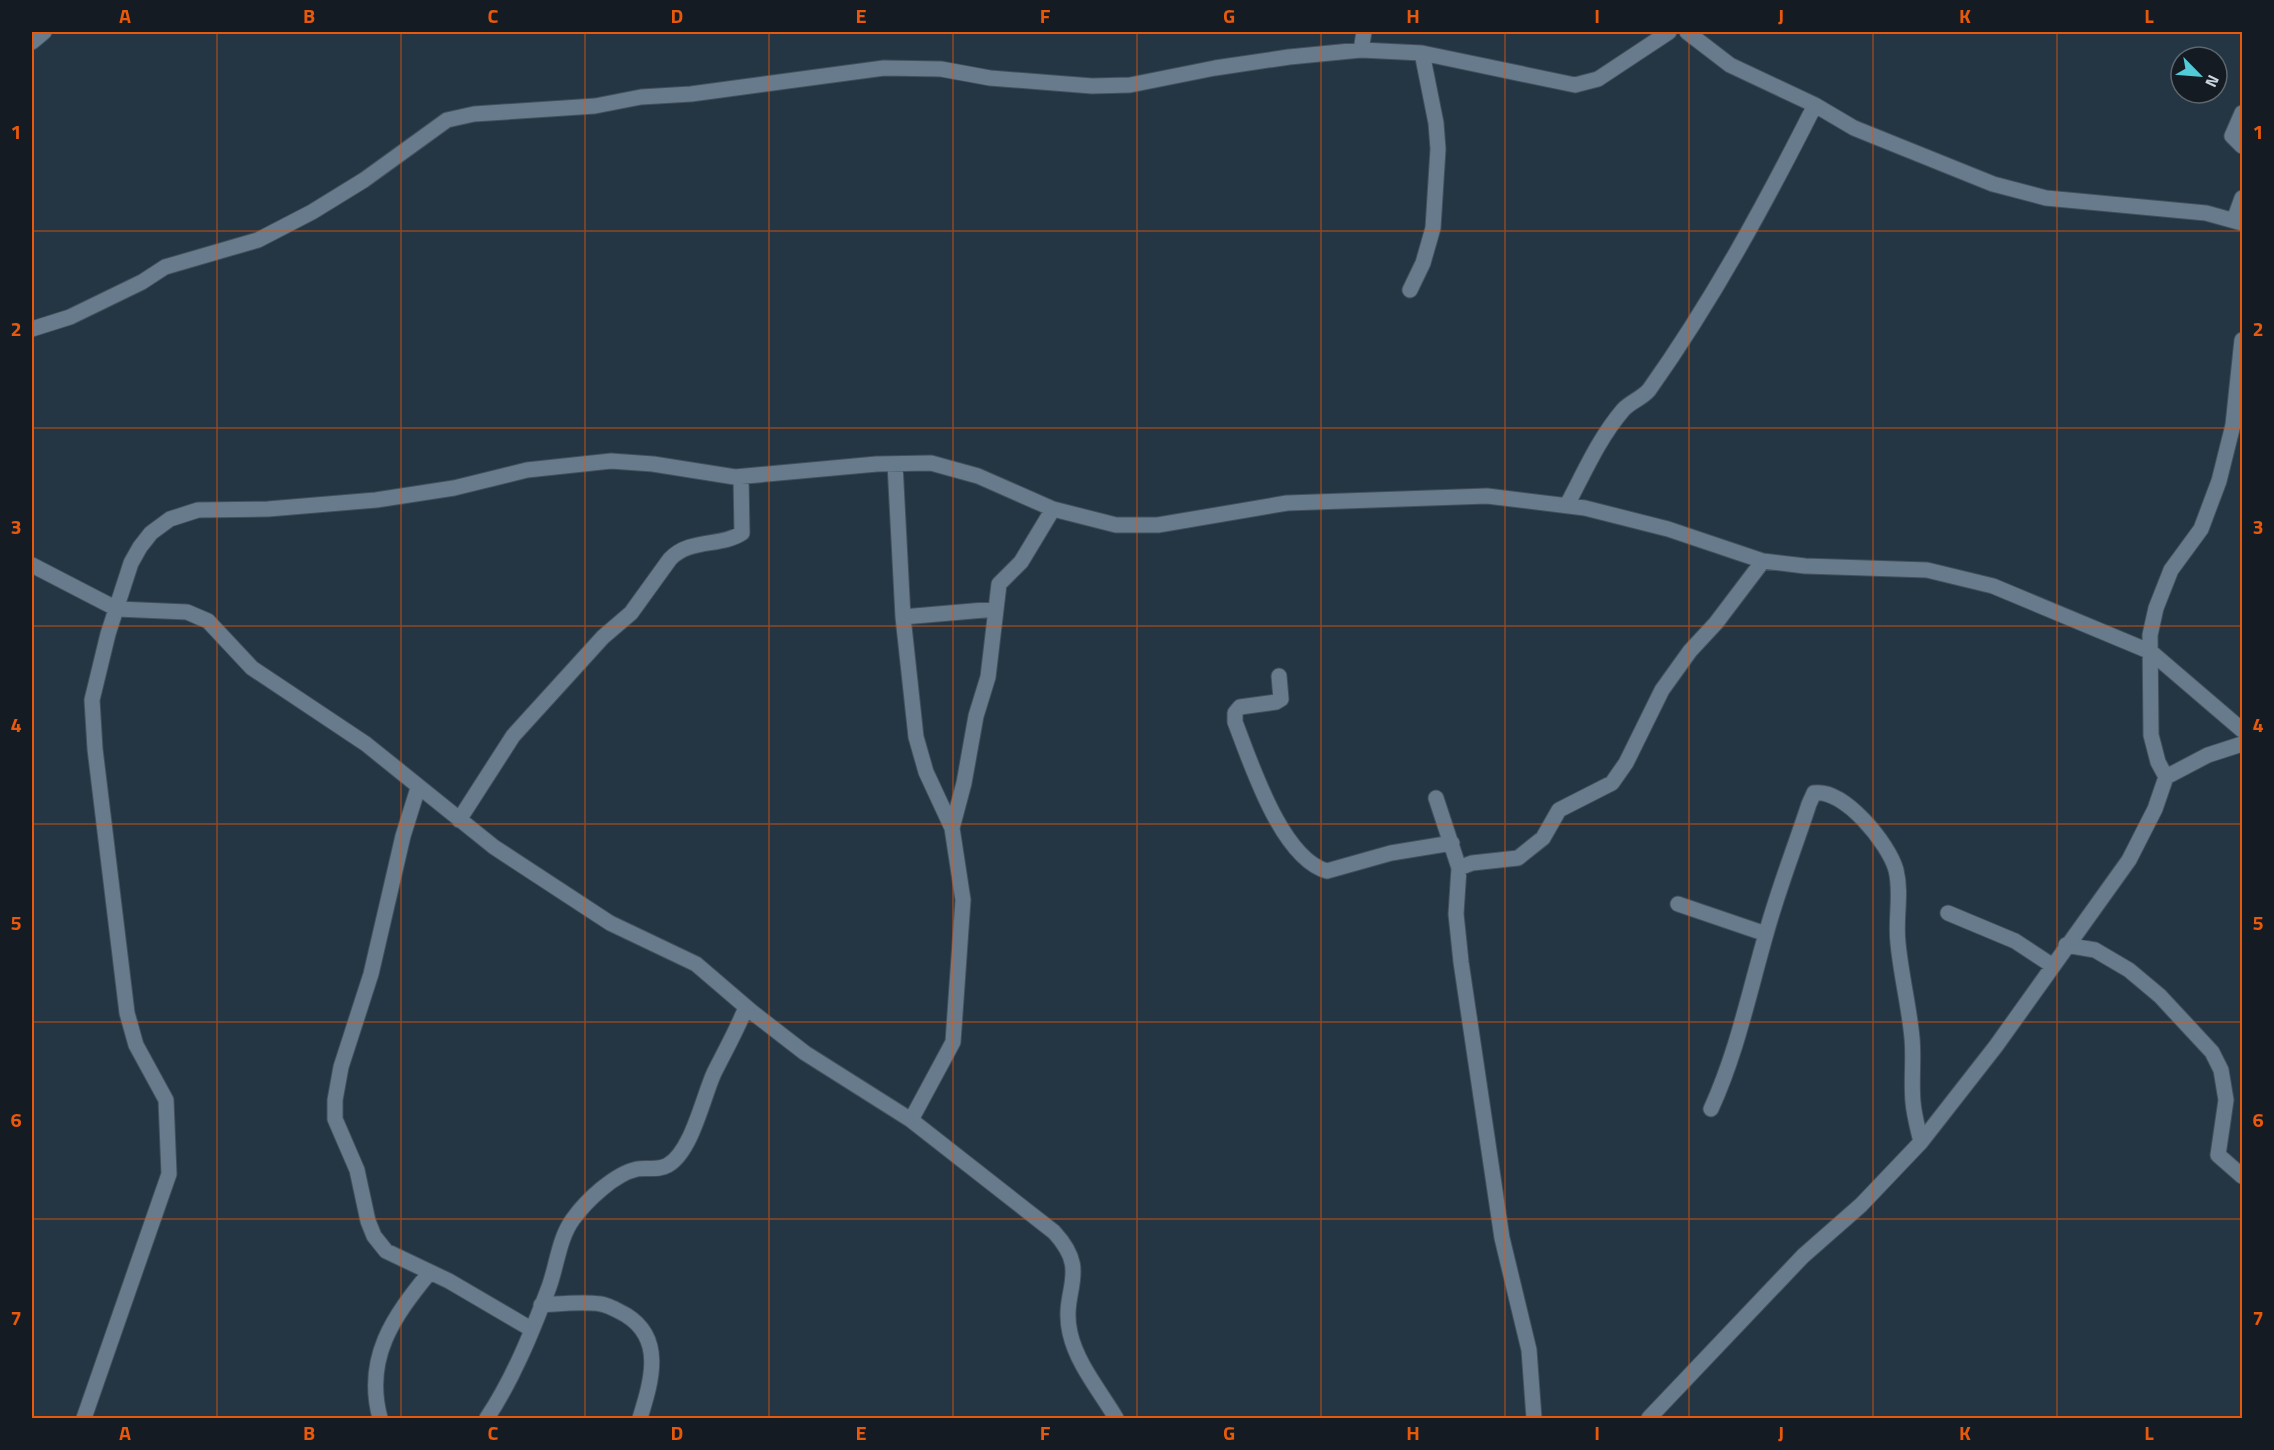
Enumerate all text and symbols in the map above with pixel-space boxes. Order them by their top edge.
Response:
text: A [119,0,131,31]
text: B [303,0,315,31]
text: C [488,0,499,31]
text: D [671,0,683,31]
text: E [855,0,867,31]
text: F [1040,0,1051,31]
text: G [1223,0,1235,31]
text: H [1406,0,1420,31]
text: I [1594,0,1600,31]
text: J [1778,0,1784,31]
text: K [1959,0,1971,31]
text: L [2144,0,2154,31]
north arrow [2169,45,2229,105]
text: N [2199,71,2226,91]
text: 1 [10,116,22,147]
text: 1 [2252,116,2264,147]
text: 2 [10,313,22,344]
text: 2 [2252,313,2264,344]
text: 3 [10,511,22,542]
text: 3 [2252,511,2264,542]
text: 4 [10,709,22,740]
text: 4 [2252,709,2264,740]
text: 5 [10,907,22,938]
text: 5 [2252,907,2264,938]
text: 6 [10,1104,22,1135]
text: 6 [2252,1104,2264,1135]
text: 7 [10,1302,22,1333]
text: 7 [2252,1302,2264,1333]
text: A [119,1417,131,1448]
text: B [303,1417,315,1448]
text: C [488,1417,499,1448]
text: D [671,1417,683,1448]
text: E [855,1417,867,1448]
text: F [1040,1417,1051,1448]
text: G [1223,1417,1235,1448]
text: H [1406,1417,1420,1448]
text: I [1594,1417,1600,1448]
text: J [1778,1417,1784,1448]
text: K [1959,1417,1971,1448]
text: L [2144,1417,2154,1448]

